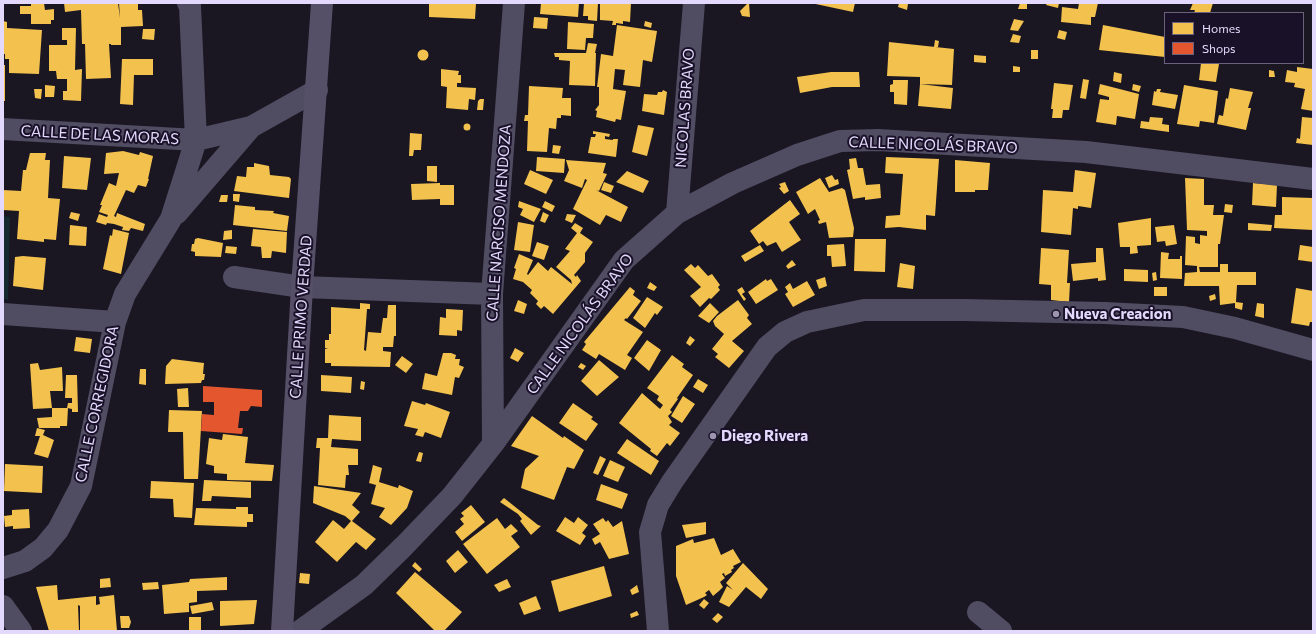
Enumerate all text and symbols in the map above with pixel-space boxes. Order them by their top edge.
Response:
legend [1164,12,1304,64]
text: Homes [1202,21,1240,35]
text: Shops [1202,41,1236,55]
street label: NICOLAS BRAVO [672,48,698,168]
street label: CALLE DE LAS MORAS [20,122,180,148]
street label: CALLE NARCISO MENDOZA [483,124,515,322]
street label: CALLE NICOLÁS BRAVO [848,133,1018,157]
street label: CALLE PRIMO VERDAD [286,235,316,399]
street label: CALLE NICOLÁS BRAVO [523,250,637,398]
place label: Nueva Creacion [1064,305,1171,323]
marker: Nueva Creacion [1051,309,1061,319]
street label: CALLE CORREGIDORA [72,324,122,484]
place label: Diego Rivera [721,427,808,445]
marker: Diego Rivera [708,431,718,441]

